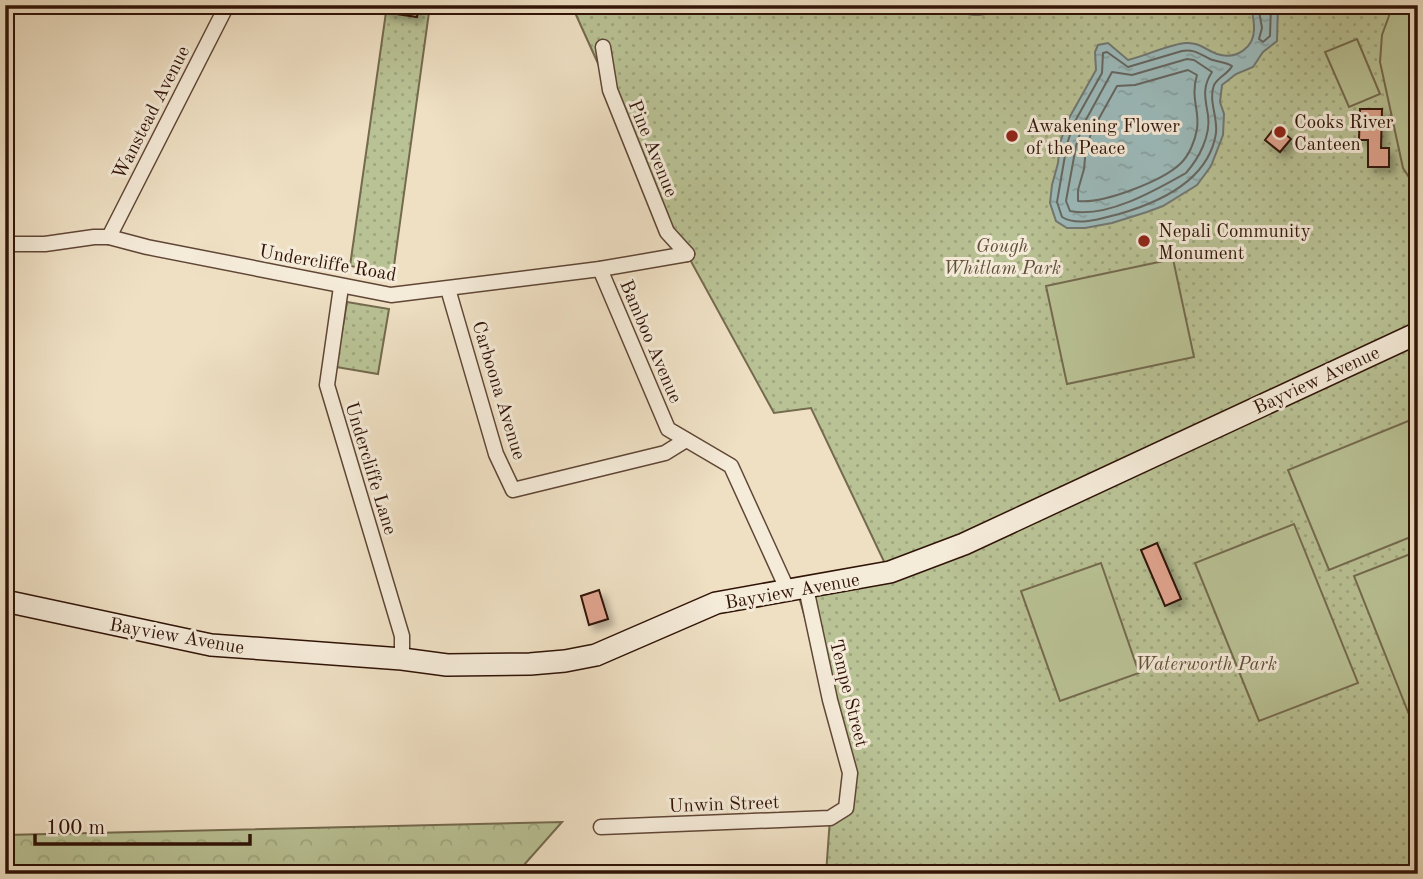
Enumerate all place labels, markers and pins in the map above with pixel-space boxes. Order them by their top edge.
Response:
place label: Cooks River Canteen [1294,114,1394,155]
place label: Awakening Flower of the Peace [1026,118,1180,159]
marker: Cooks River Canteen [1272,124,1288,140]
marker: Awakening Flower of the Peace [1004,128,1020,144]
place label: Nepali Community Monument [1158,223,1311,264]
marker: Nepali Community Monument [1136,233,1152,249]

